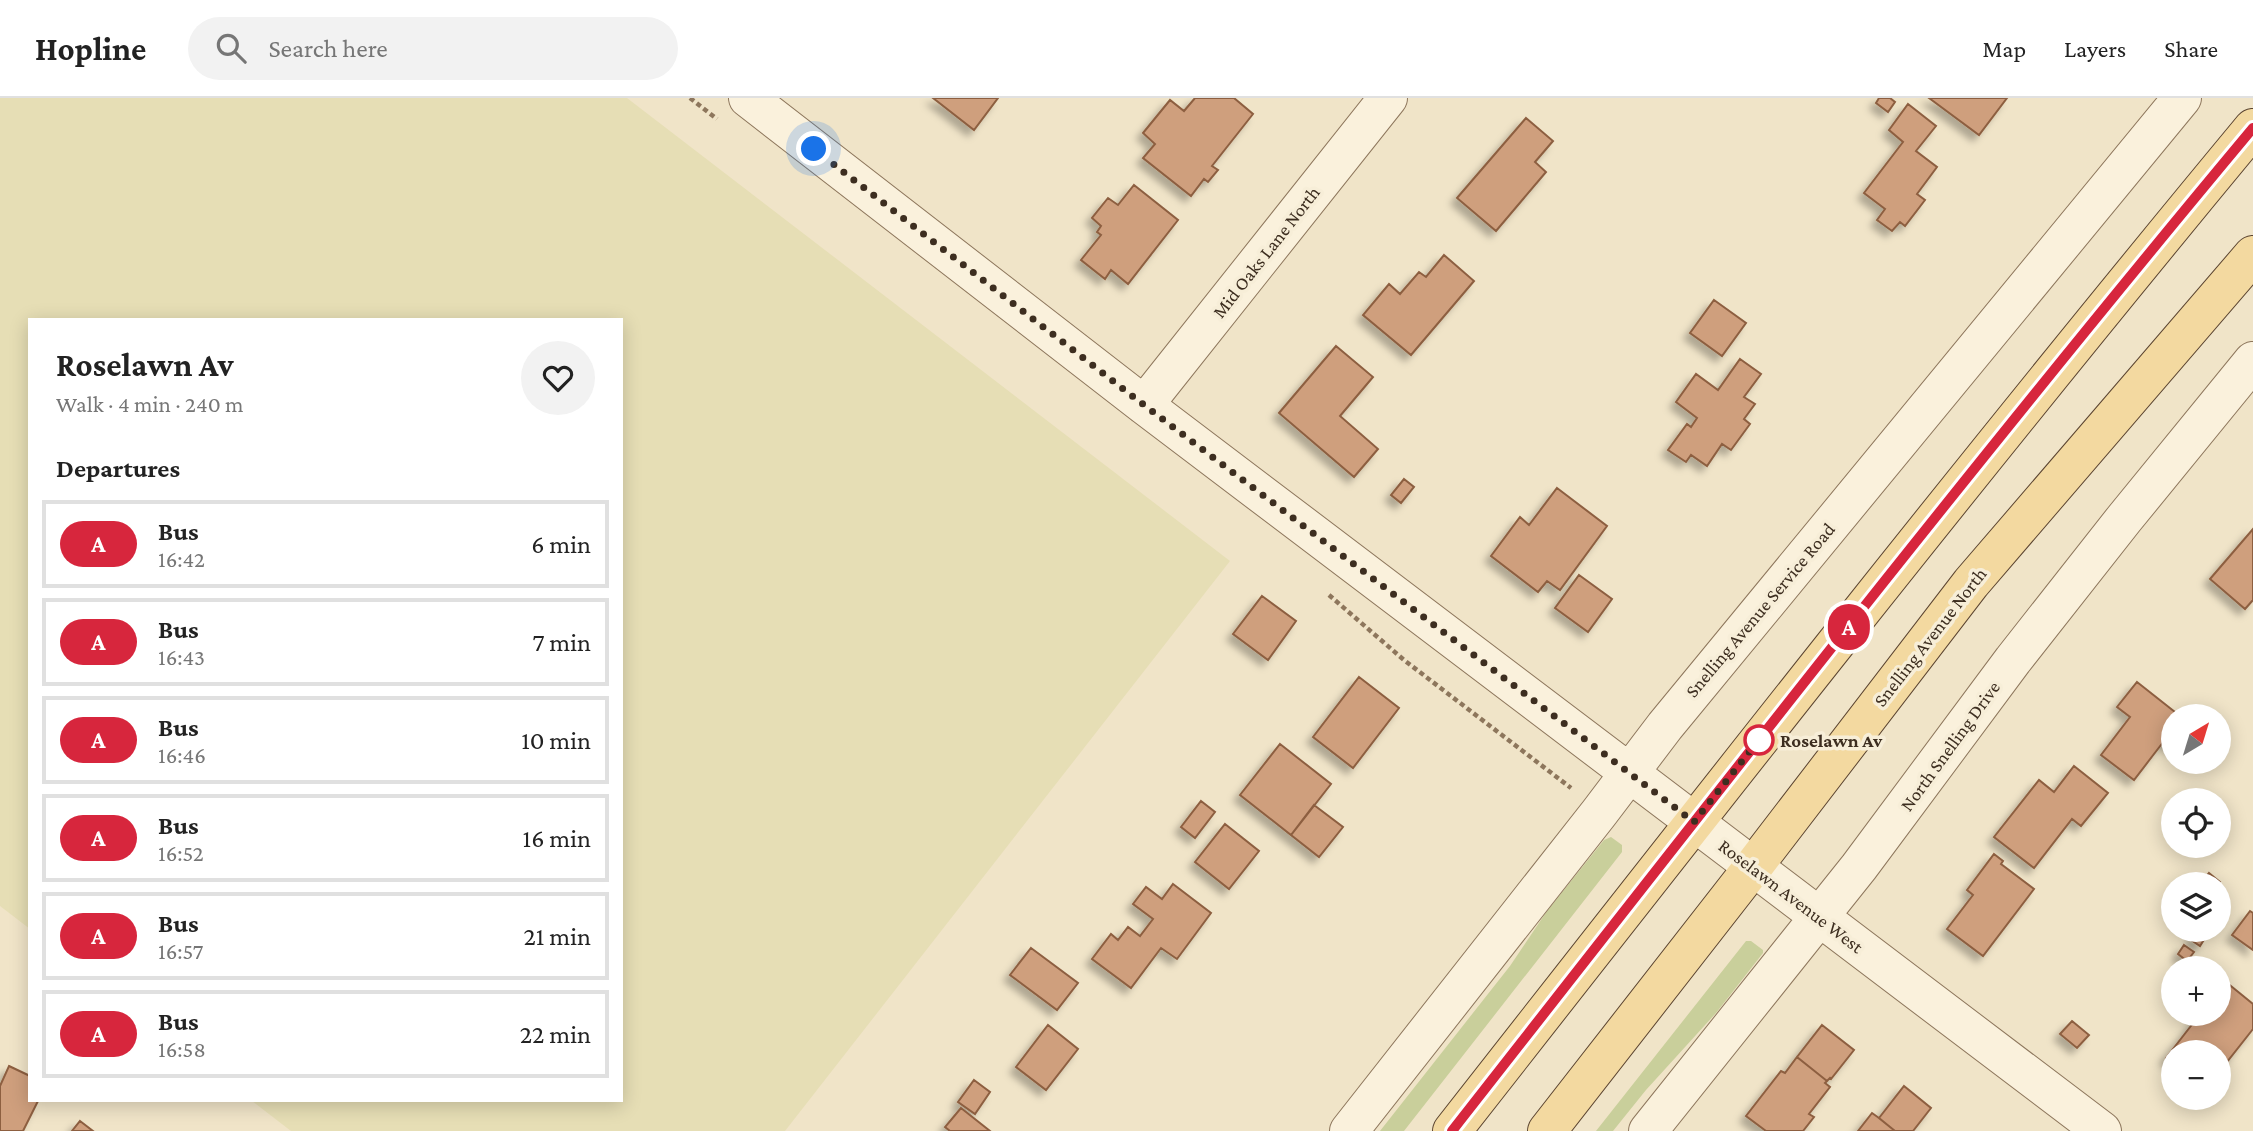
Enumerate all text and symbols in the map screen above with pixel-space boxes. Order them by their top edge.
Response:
search box [188,17,678,80]
icon: search [212,29,250,67]
text: Hopline [35,30,146,67]
text: Search here [268,34,388,63]
text: Map [1982,35,2026,62]
text: Layers [2064,35,2126,62]
text: Share [2164,35,2218,62]
your location [796,131,831,166]
street label: Mid Oaks Lane North [1208,182,1324,322]
button: heart [521,341,595,415]
text: Roselawn Av [56,346,234,383]
text: Walk · 4 min · 240 m [56,391,243,417]
text: Departures [56,454,180,483]
text: Bus [158,517,199,546]
street label: Snelling Avenue Service Road [1681,519,1839,701]
text: A [91,530,106,557]
text: 6 min [531,530,591,559]
text: 16:42 [158,546,205,572]
street label: Snelling Avenue North [1869,564,1991,710]
line badge: A [1826,604,1872,650]
text: A [1842,613,1856,640]
text: Bus [158,615,199,644]
text: A [91,628,106,655]
text: 7 min [532,628,591,657]
text: 16:43 [158,644,205,670]
street label: North Snelling Drive [1896,677,2004,815]
north arrow [2161,704,2231,774]
map controls [2161,704,2231,1110]
text: Bus [158,713,199,742]
marker: Roselawn Av [1744,725,1774,755]
text: A [91,726,106,753]
text: 10 min [521,726,591,755]
place label: Roselawn Av [1780,730,1883,751]
text: 16:46 [158,742,206,768]
button: locate [2161,788,2231,858]
text: Bus [158,811,199,840]
text: A [91,824,106,851]
text: 16 min [523,824,591,853]
street label: Roselawn Avenue West [1715,835,1868,958]
text: 16:52 [158,840,204,866]
button: layers [2161,872,2231,942]
text: Bus [158,909,199,938]
text: A [91,922,106,949]
text: 21 min [523,922,591,951]
text: 16:57 [158,938,203,964]
button: + [2161,956,2231,1026]
text: Bus [158,1007,199,1036]
text: A [91,1020,106,1047]
text: 22 min [520,1020,591,1049]
text: 16:58 [158,1036,206,1062]
button: − [2161,1040,2231,1110]

